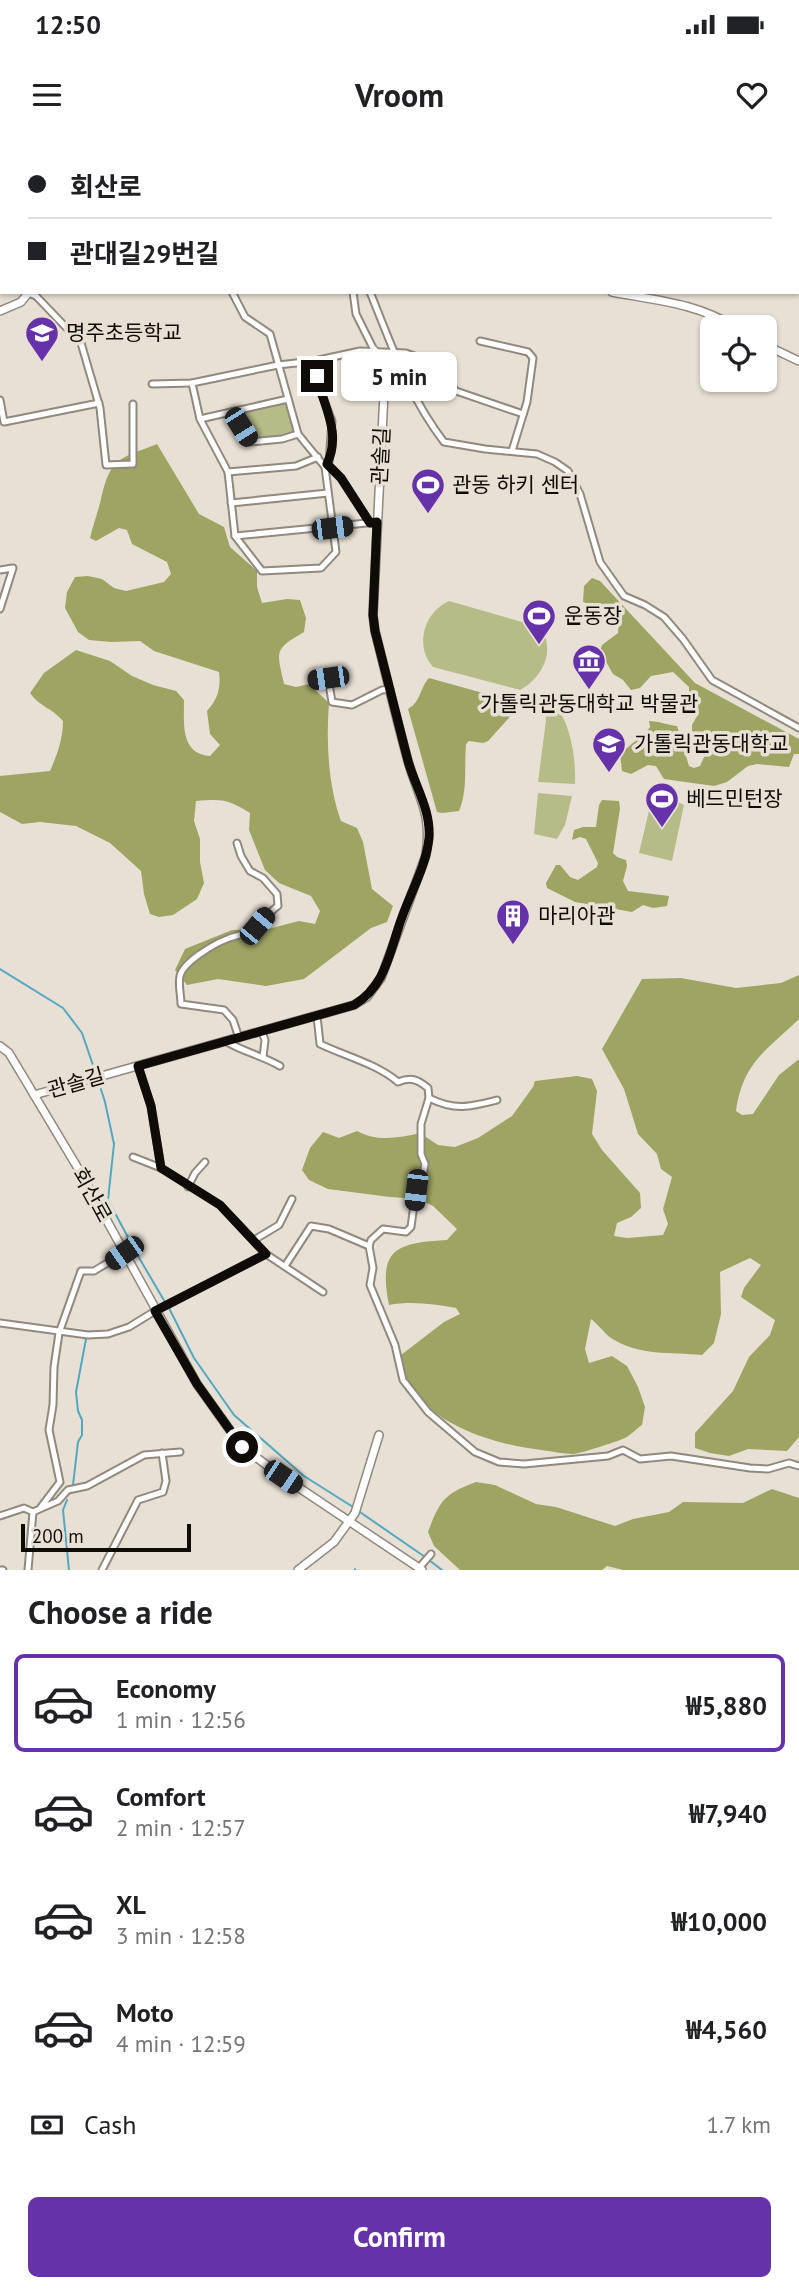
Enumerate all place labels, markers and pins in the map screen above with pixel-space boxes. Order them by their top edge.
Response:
school or university icon: 명주초등학교 [23,314,61,363]
place label: 명주초등학교 [66,319,182,346]
sports icon: 관동 하키 센터 [409,466,447,515]
place label: 관동 하키 센터 [452,471,579,498]
sports icon: 운동장 [520,597,558,646]
place label: 운동장 [564,602,622,629]
museum icon: 가톨릭관동대학교 박물관 [570,642,608,691]
place label: 가톨릭관동대학교 박물관 [480,690,698,717]
school or university icon: 가톨릭관동대학교 [590,725,628,774]
place label: 가톨릭관동대학교 [634,730,789,757]
sports icon: 베드민턴장 [643,780,681,829]
place label: 베드민턴장 [686,785,783,812]
building icon: 마리아관 [494,897,532,946]
place label: 마리아관 [538,902,615,929]

